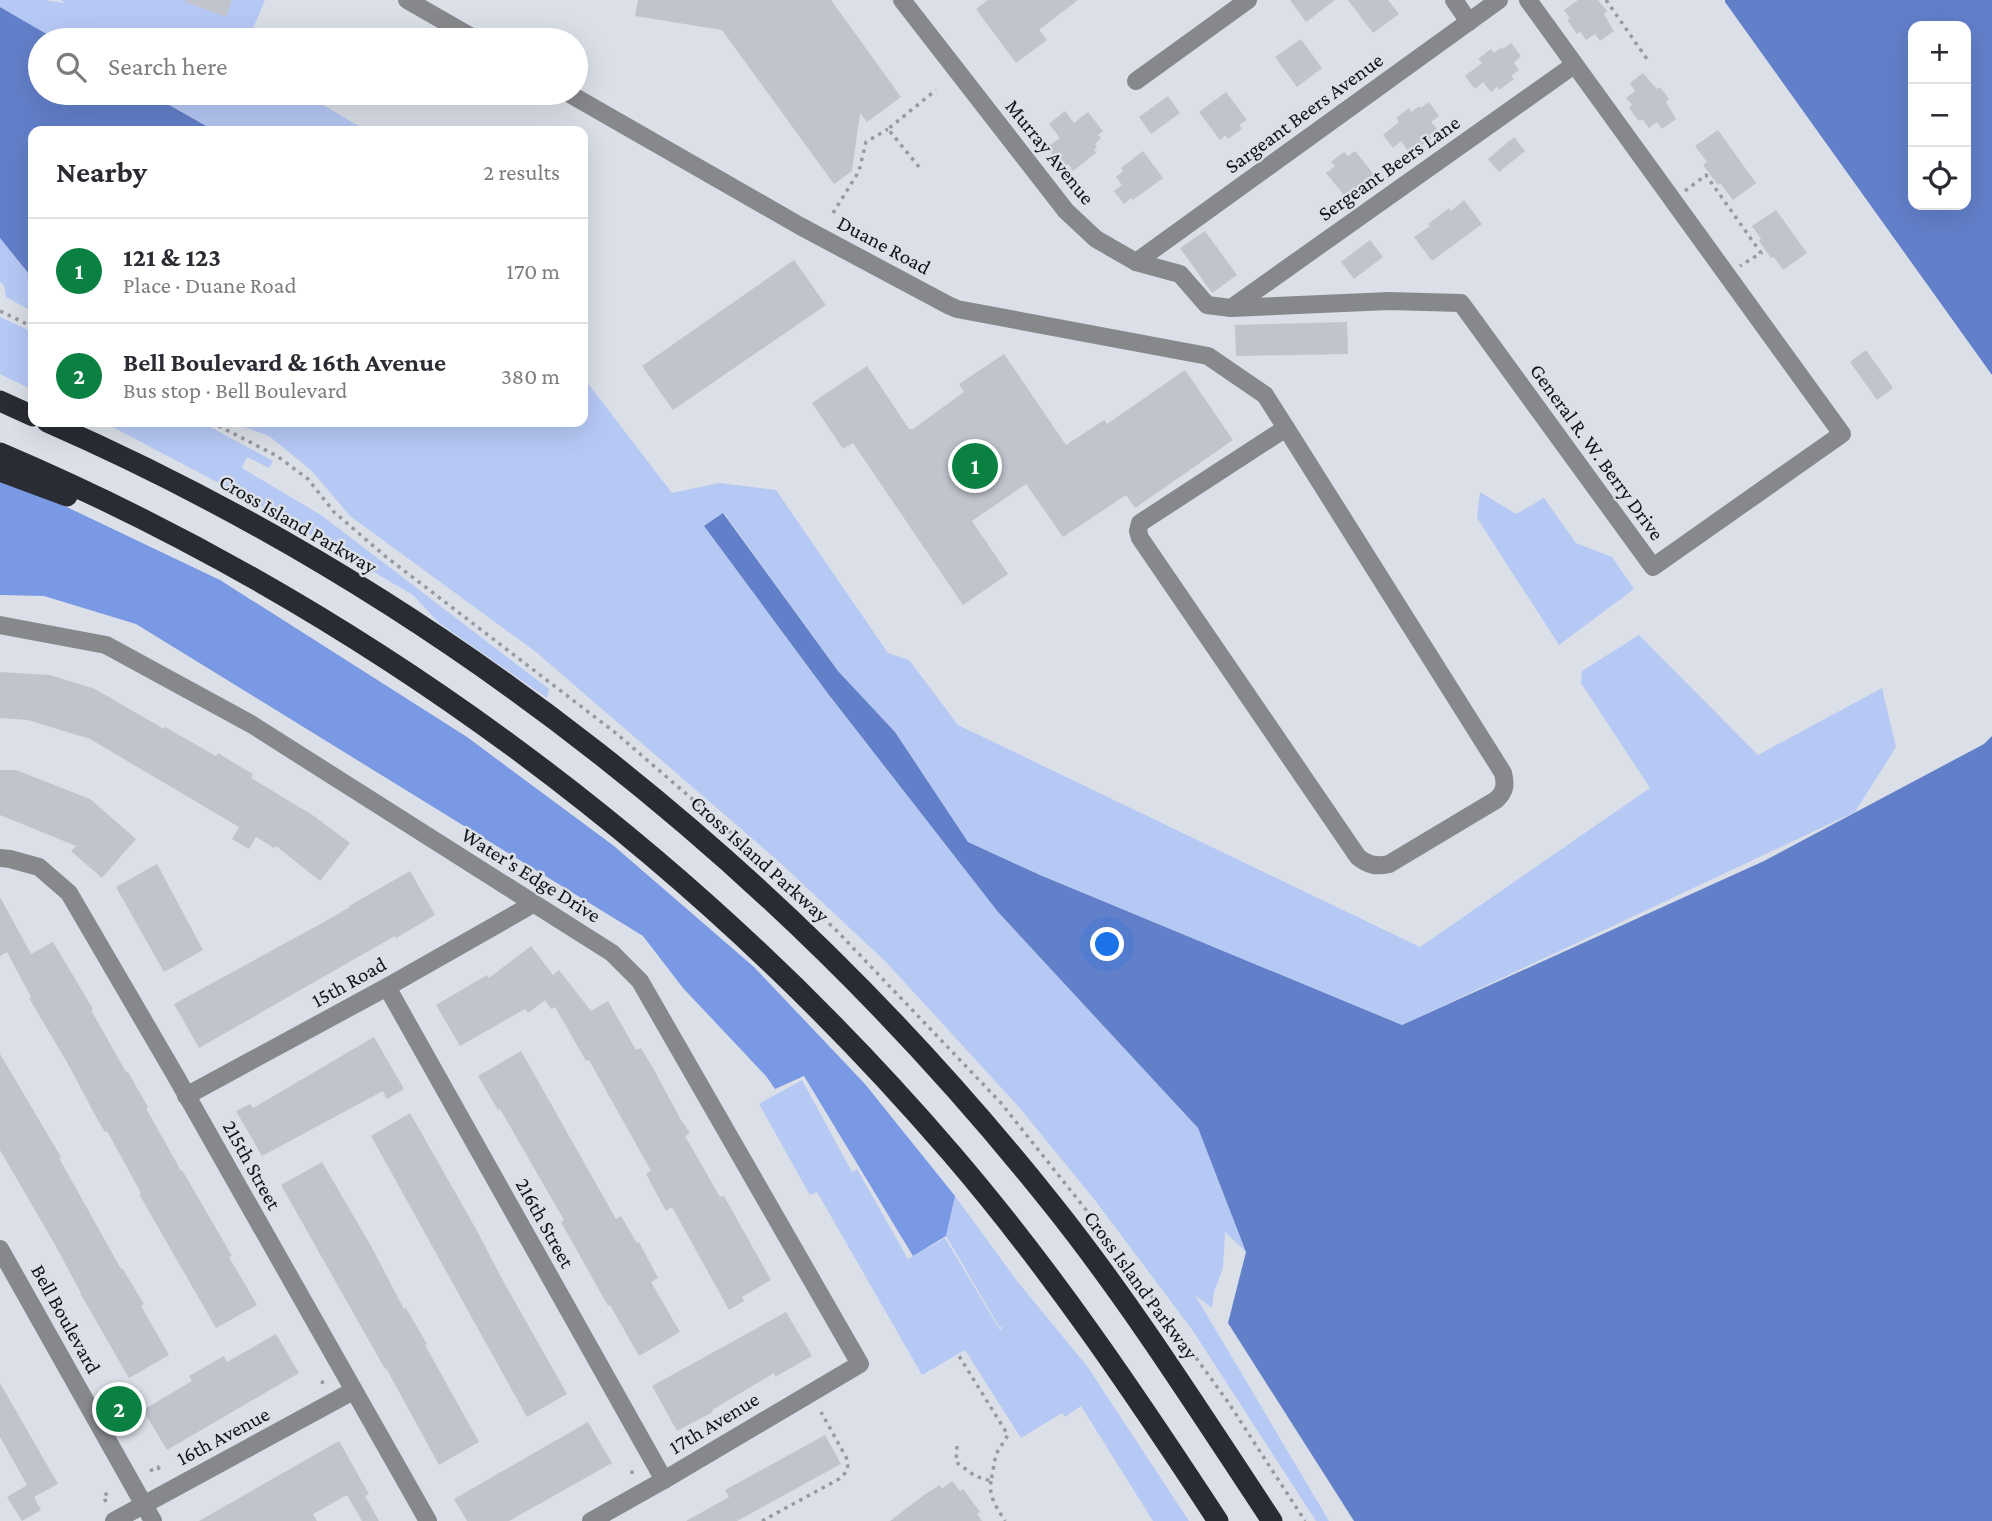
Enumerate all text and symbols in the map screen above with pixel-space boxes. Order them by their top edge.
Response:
map controls [1908,21,1971,210]
button: + [1908,21,1971,84]
search box [28,28,588,105]
icon: search [52,48,90,86]
street label: Sargeant Beers Avenue [1220,48,1388,178]
text: Search here [108,52,227,81]
button: − [1908,84,1971,147]
street label: Murray Avenue [1000,95,1100,209]
street label: Sergeant Beers Lane [1314,110,1464,226]
button: locate [1908,147,1971,210]
text: Nearby [56,155,147,188]
text: 2 results [483,159,560,185]
street label: Duane Road [833,210,935,280]
text: 121 & 123 [123,243,221,272]
text: 1 [75,258,83,284]
text: 170 m [506,258,560,284]
text: Place · Duane Road [123,272,297,298]
text: Bell Boulevard & 16th Avenue [123,348,446,377]
street label: General R. W. Berry Drive [1525,359,1669,545]
text: 2 [73,363,85,389]
text: 380 m [501,363,560,389]
text: Bus stop · Bell Boulevard [123,377,347,403]
pin: 1 [952,440,998,492]
street label: Cross Island Parkway [215,469,381,579]
street label: Cross Island Parkway [686,791,834,928]
street label: Water's Edge Drive [457,822,605,928]
your location [1090,927,1124,961]
street label: 15th Road [308,952,390,1012]
street label: 215th Street [218,1116,287,1215]
street label: 216th Street [511,1174,580,1273]
street label: Cross Island Parkway [1079,1206,1203,1364]
street label: Bell Boulevard [26,1260,106,1378]
pin: 2 [96,1383,142,1435]
street label: 17th Avenue [665,1387,763,1459]
street label: 16th Avenue [173,1402,273,1470]

